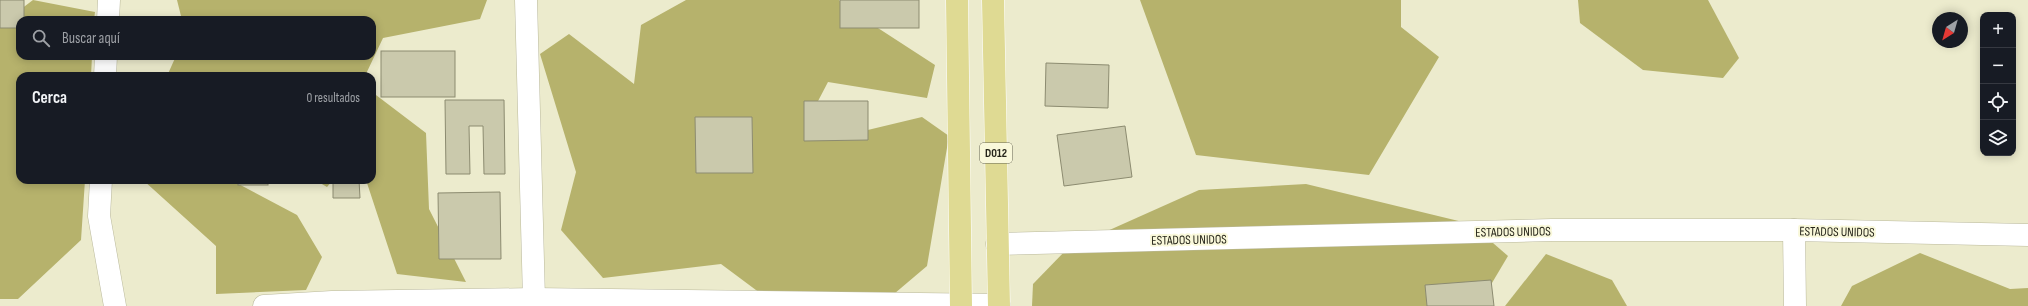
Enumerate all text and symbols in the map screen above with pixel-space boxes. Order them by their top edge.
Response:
north arrow [1932,12,1968,48]
map controls [1980,12,2016,156]
button: + [1980,12,2016,48]
search box [16,16,376,60]
icon: search [30,27,52,49]
text: Buscar aquí [62,29,120,48]
button: − [1980,48,2016,84]
button: locate [1980,84,2016,120]
text: Cerca [32,88,67,108]
text: 0 resultados [306,90,360,106]
button: layers [1980,120,2016,156]
road number: D012 [980,143,1012,163]
street label: ESTADOS UNIDOS [1475,223,1551,241]
street label: ESTADOS UNIDOS [1799,223,1875,241]
street label: ESTADOS UNIDOS [1151,231,1227,249]

